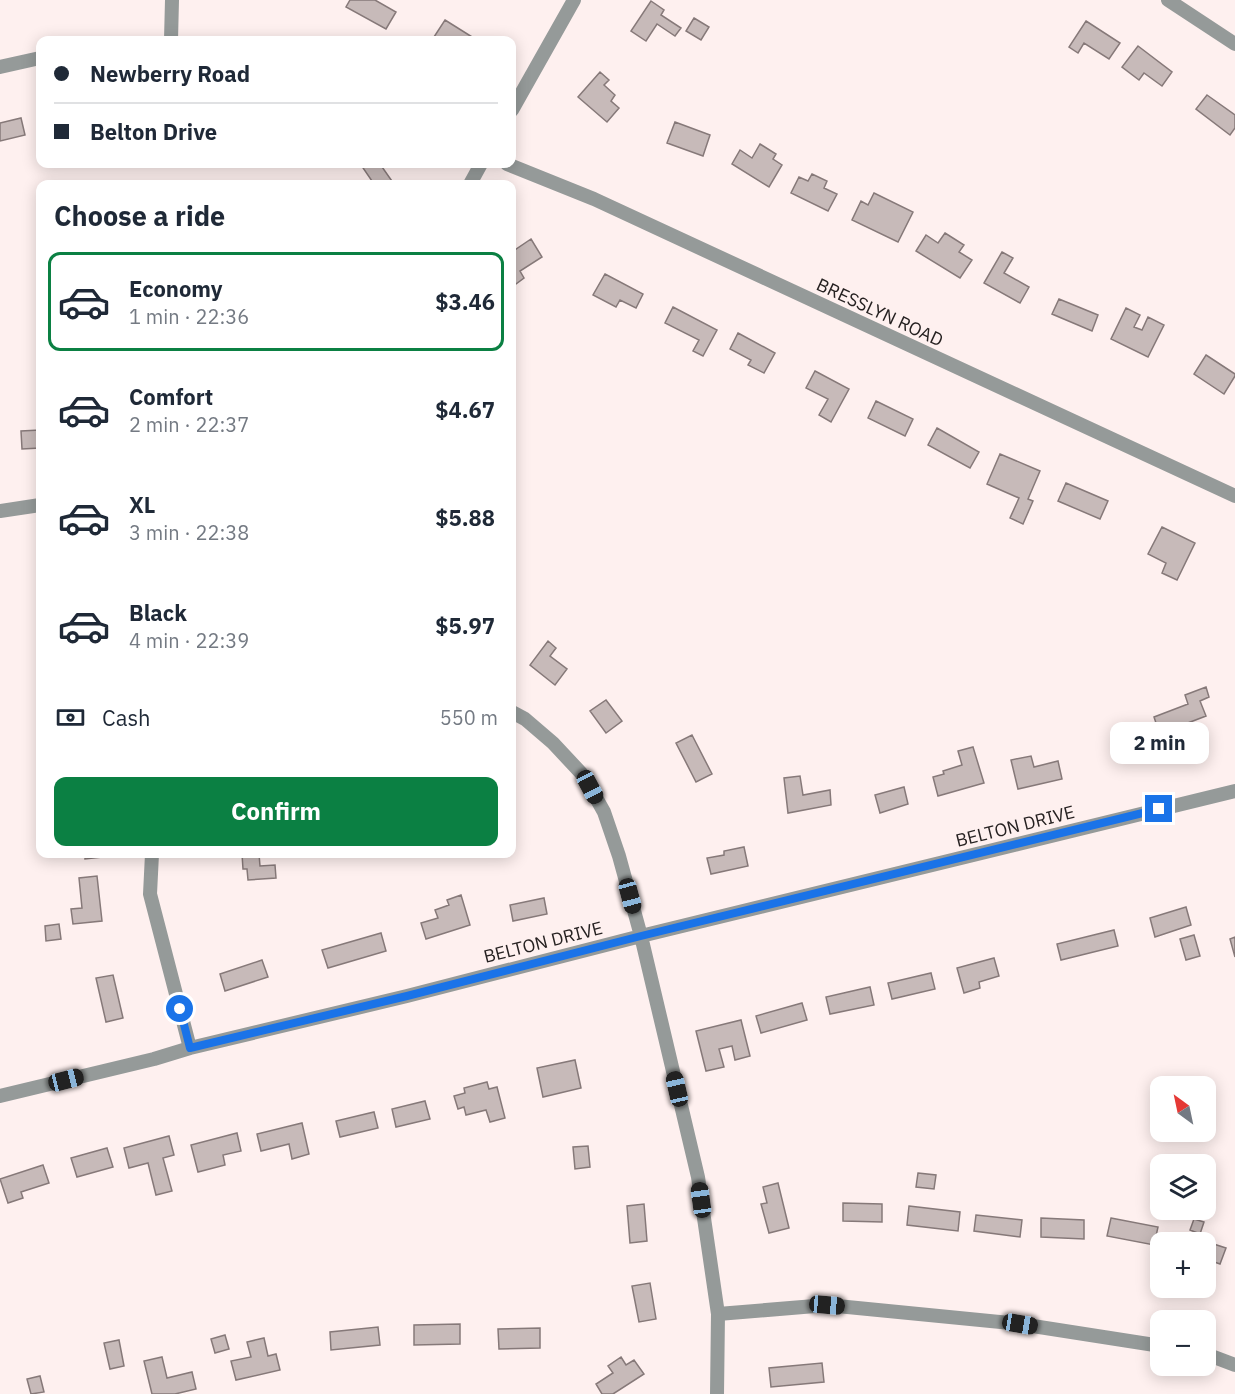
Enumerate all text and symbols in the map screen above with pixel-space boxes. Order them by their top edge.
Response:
text: Newberry Road [90,59,250,88]
text: Belton Drive [90,117,217,146]
text: Choose a ride [54,198,225,233]
street label: BRESSLYN ROAD [813,273,947,351]
text: Economy [129,274,223,303]
icon: car [57,275,111,329]
text: $3.46 [435,287,495,316]
text: 1 min · 22:36 [129,303,249,330]
text: Comfort [129,382,213,411]
icon: car [57,383,111,437]
text: $4.67 [435,395,495,424]
text: 2 min · 22:37 [129,411,249,438]
text: XL [129,490,155,519]
icon: car [57,491,111,545]
text: $5.88 [435,503,495,532]
text: 3 min · 22:38 [129,519,249,546]
text: Black [129,598,187,627]
icon: car [57,599,111,653]
text: $5.97 [435,611,495,640]
text: 4 min · 22:39 [129,627,249,654]
icon: cash [54,701,87,734]
text: Cash [102,703,151,732]
text: 550 m [440,704,498,731]
callout: 2 min [1110,722,1208,764]
text: 2 min [1133,729,1186,756]
car [574,767,606,807]
button: Confirm [54,777,498,846]
route end [1145,795,1172,822]
street label: BELTON DRIVE [953,800,1077,852]
car [617,876,643,916]
street label: BELTON DRIVE [481,916,605,968]
route start [166,995,193,1022]
car [46,1067,86,1093]
car [664,1069,690,1109]
north arrow [1150,1076,1216,1142]
map controls [1150,1076,1216,1376]
button: layers [1150,1154,1216,1220]
car [690,1181,712,1219]
button: + [1150,1232,1216,1298]
car [808,1294,846,1316]
button: − [1150,1310,1216,1376]
car [1001,1312,1039,1336]

